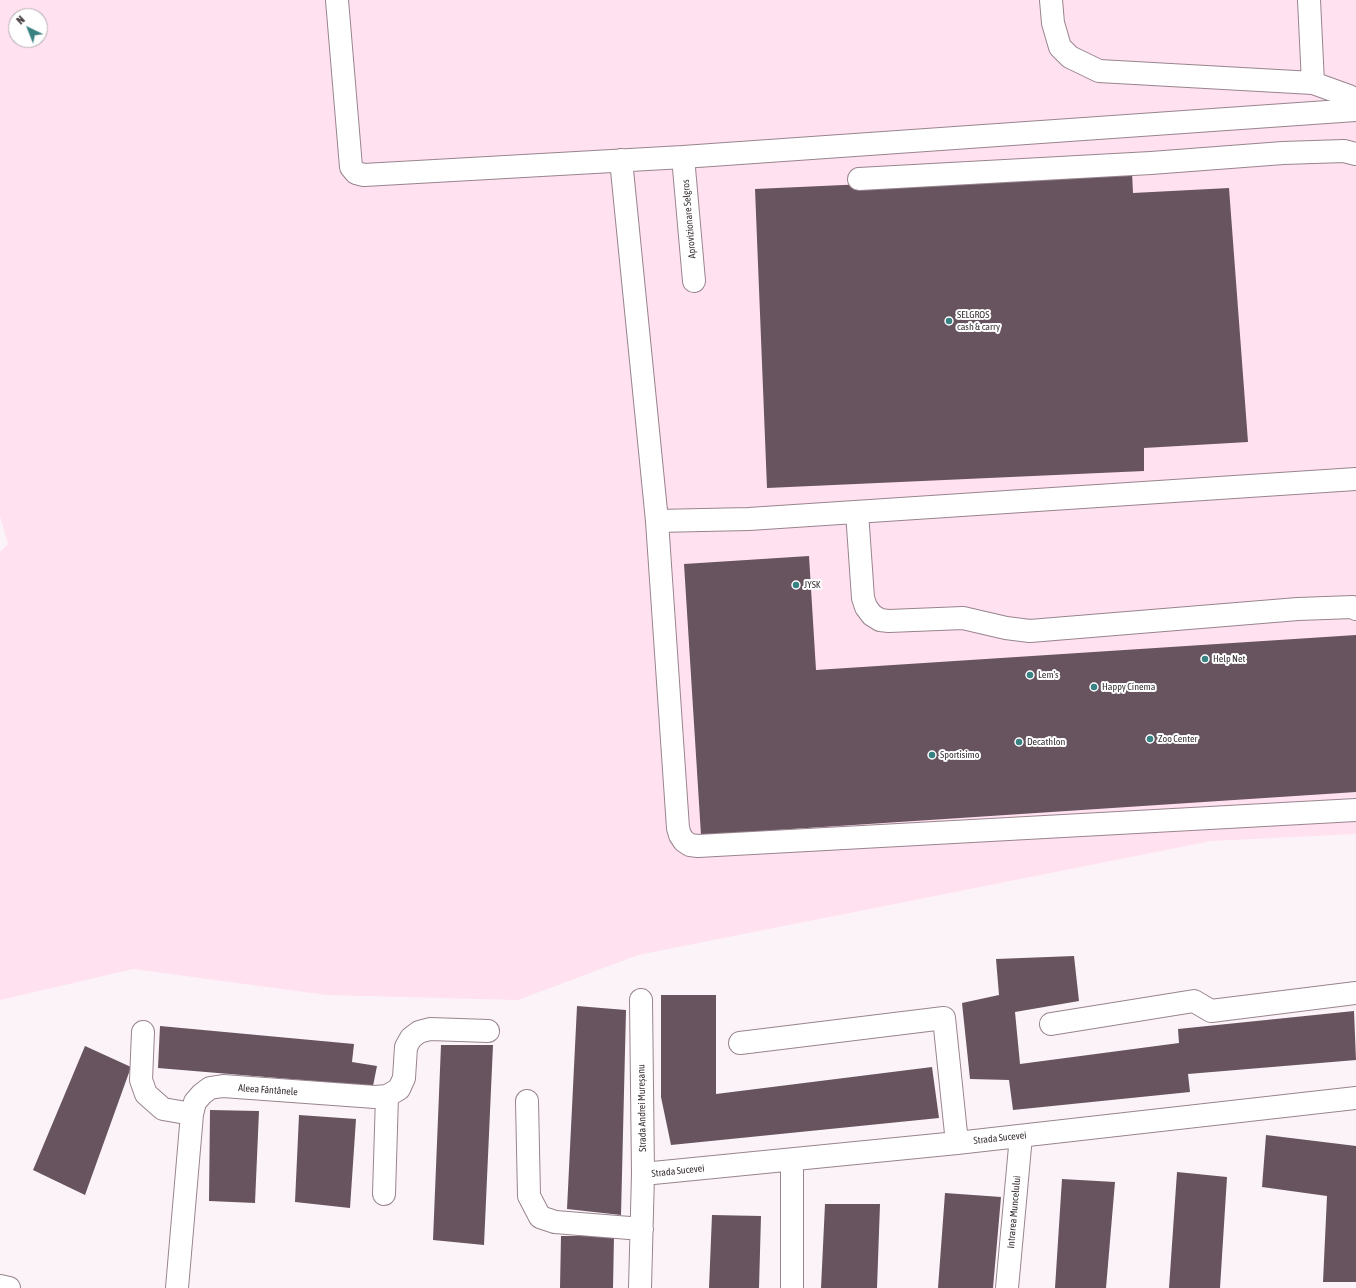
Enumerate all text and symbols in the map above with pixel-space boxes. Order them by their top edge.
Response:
north arrow [8,8,48,48]
text: N [14,13,27,27]
street label: Aprovizionare Selgros [680,179,698,259]
place label: SELGROS cash & carry [957,309,1000,332]
marker: SELGROS cash & carry [944,316,954,326]
place label: JYSK [804,579,821,591]
marker: JYSK [791,580,801,590]
place label: Help Net [1213,653,1245,665]
marker: Help Net [1200,654,1210,664]
place label: Lem's [1038,669,1059,681]
marker: Lem's [1025,670,1035,680]
place label: Happy Cinema [1102,681,1155,693]
marker: Happy Cinema [1089,682,1099,692]
place label: Zoo Center [1158,733,1197,745]
marker: Zoo Center [1145,734,1155,744]
place label: Decathlon [1027,736,1065,748]
marker: Decathlon [1014,737,1024,747]
place label: Sportisimo [940,749,979,761]
marker: Sportisimo [927,750,937,760]
street label: Strada Andrei Mureșanu [635,1064,649,1152]
street label: Aleea Fântânele [238,1082,298,1098]
street label: Strada Sucevei [973,1129,1027,1147]
street label: Strada Sucevei [651,1162,705,1180]
street label: Intrarea Muncelului [1005,1175,1023,1249]

